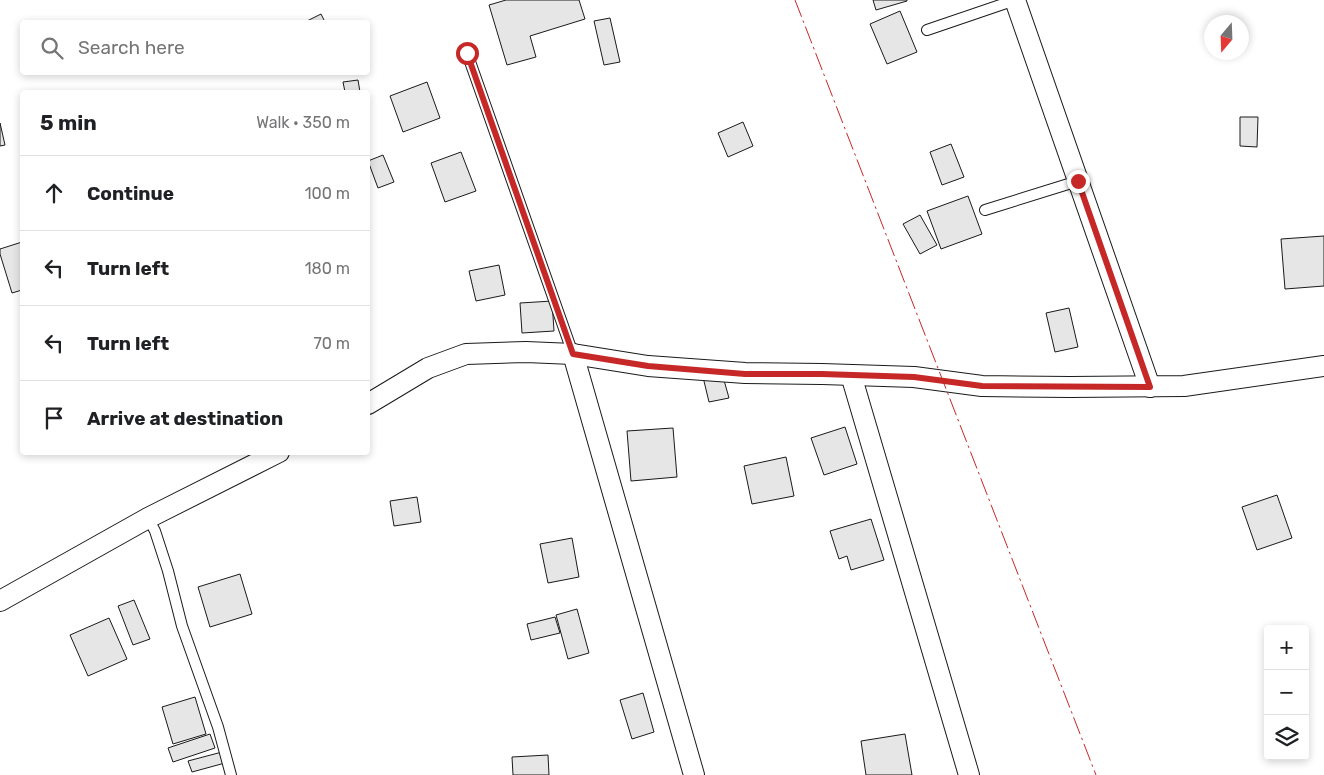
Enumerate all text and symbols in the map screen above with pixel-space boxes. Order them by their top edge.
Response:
north arrow [1204,15,1249,60]
search box [20,20,370,75]
icon: search [38,34,66,62]
text: Search here [78,36,185,59]
route start [456,42,479,65]
text: 5 min [40,110,97,135]
text: Walk · 350 m [256,113,350,132]
route end [1067,170,1090,193]
icon: ahead [40,179,68,207]
text: Continue [87,182,174,205]
text: 100 m [305,184,350,203]
icon: left [40,254,68,282]
text: Turn left [87,257,169,280]
text: 180 m [305,259,350,278]
icon: left [40,329,68,357]
text: Turn left [87,332,169,355]
text: 70 m [313,334,350,353]
icon: arrive [40,404,68,432]
text: Arrive at destination [87,407,283,430]
map controls [1264,625,1309,760]
button: + [1264,625,1309,670]
button: − [1264,670,1309,715]
button: layers [1264,715,1309,760]

